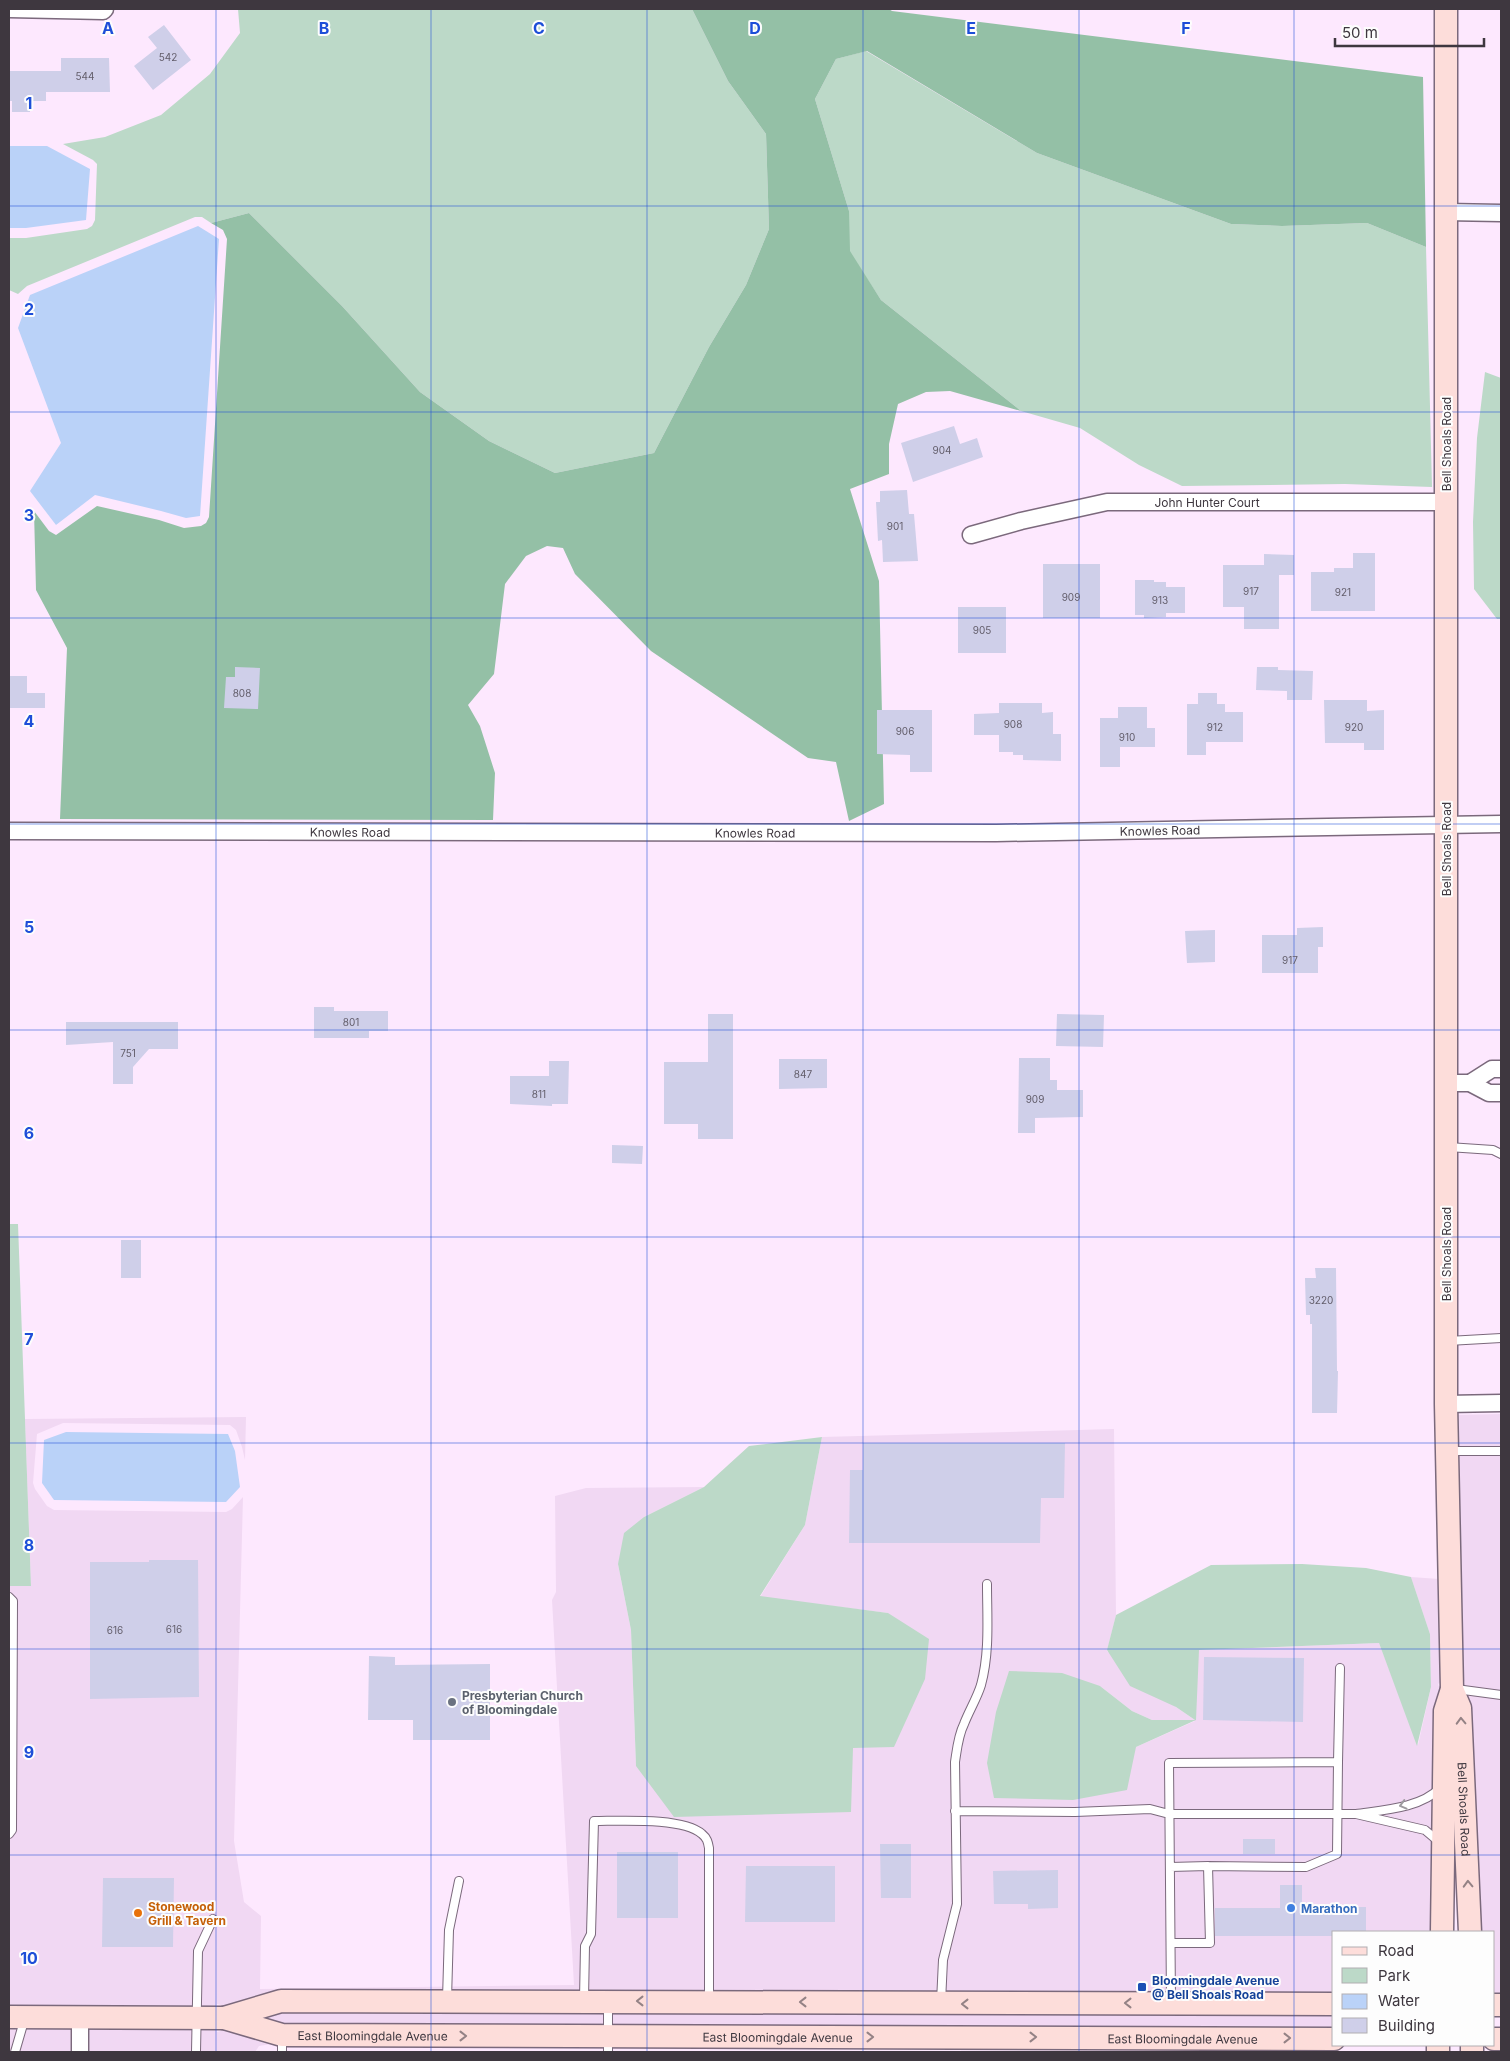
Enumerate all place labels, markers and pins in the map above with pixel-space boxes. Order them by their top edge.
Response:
place label: Presbyterian Church of Bloomingdale [462,1688,583,1717]
marker: Presbyterian Church of Bloomingdale [446,1696,458,1708]
place label: Stonewood Grill & Tavern [148,1899,226,1928]
place label: Marathon [1301,1901,1358,1916]
marker: Marathon [1285,1902,1297,1914]
marker: Stonewood Grill & Tavern [132,1907,144,1919]
place label: Bloomingdale Avenue @ Bell Shoals Road [1152,1973,1279,2002]
marker: Bloomingdale Avenue @ Bell Shoals Road [1136,1981,1148,1993]

